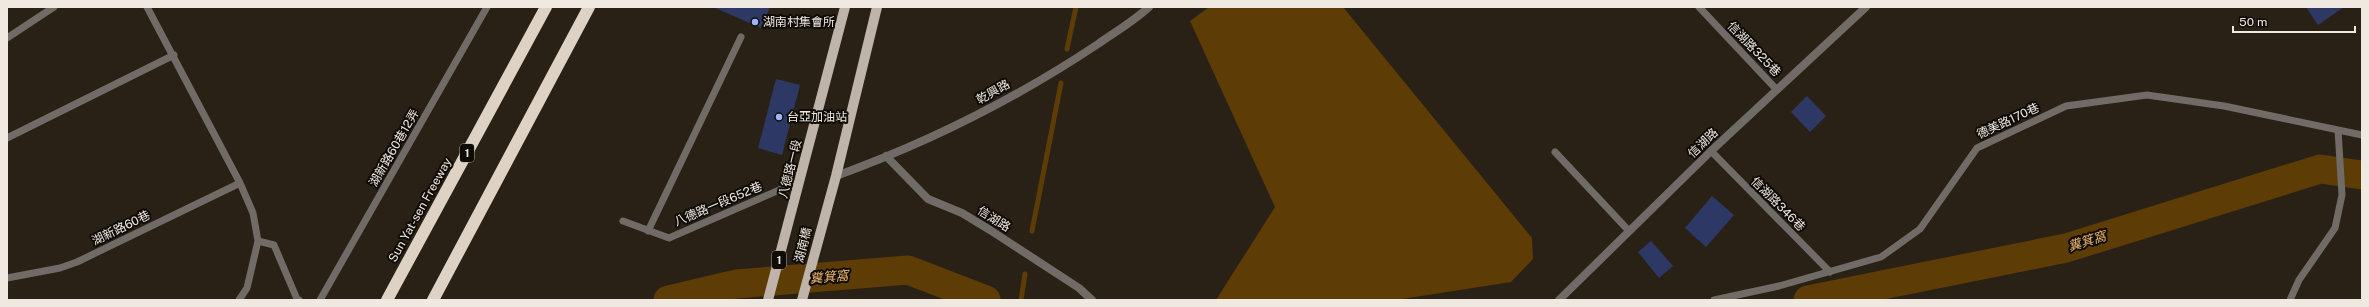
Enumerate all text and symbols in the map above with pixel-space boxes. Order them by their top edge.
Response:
scale bar [2233,8,2355,34]
place label: 湖南村集會所 [763,15,835,29]
text: 50 m [2239,15,2267,29]
marker: 湖南村集會所 [750,17,760,27]
street label: 信湖路325巷 [1725,19,1783,79]
street label: 乾興路 [974,77,1012,107]
street label: 德美路170巷 [1975,100,2041,142]
street label: 湖新路60巷12弄 [366,107,422,189]
place label: 台亞加油站 [787,110,847,124]
marker: 台亞加油站 [774,112,784,122]
street label: 信湖路 [1685,125,1721,161]
street label: 八德路一段 [776,138,804,200]
road number: 1 [460,144,474,162]
street label: Sun Yat-sen Freeway [386,155,455,264]
street label: 信湖路346巷 [1748,174,1808,234]
street label: 八德路一段652巷 [672,179,764,229]
street label: 信湖路 [975,204,1013,234]
street label: 湖新路60巷 [90,208,152,248]
street label: 湖南橋 [792,226,814,264]
water label: 糞箕窩 [2066,228,2110,254]
road number: 1 [772,251,786,269]
water label: 糞箕窩 [809,268,851,286]

